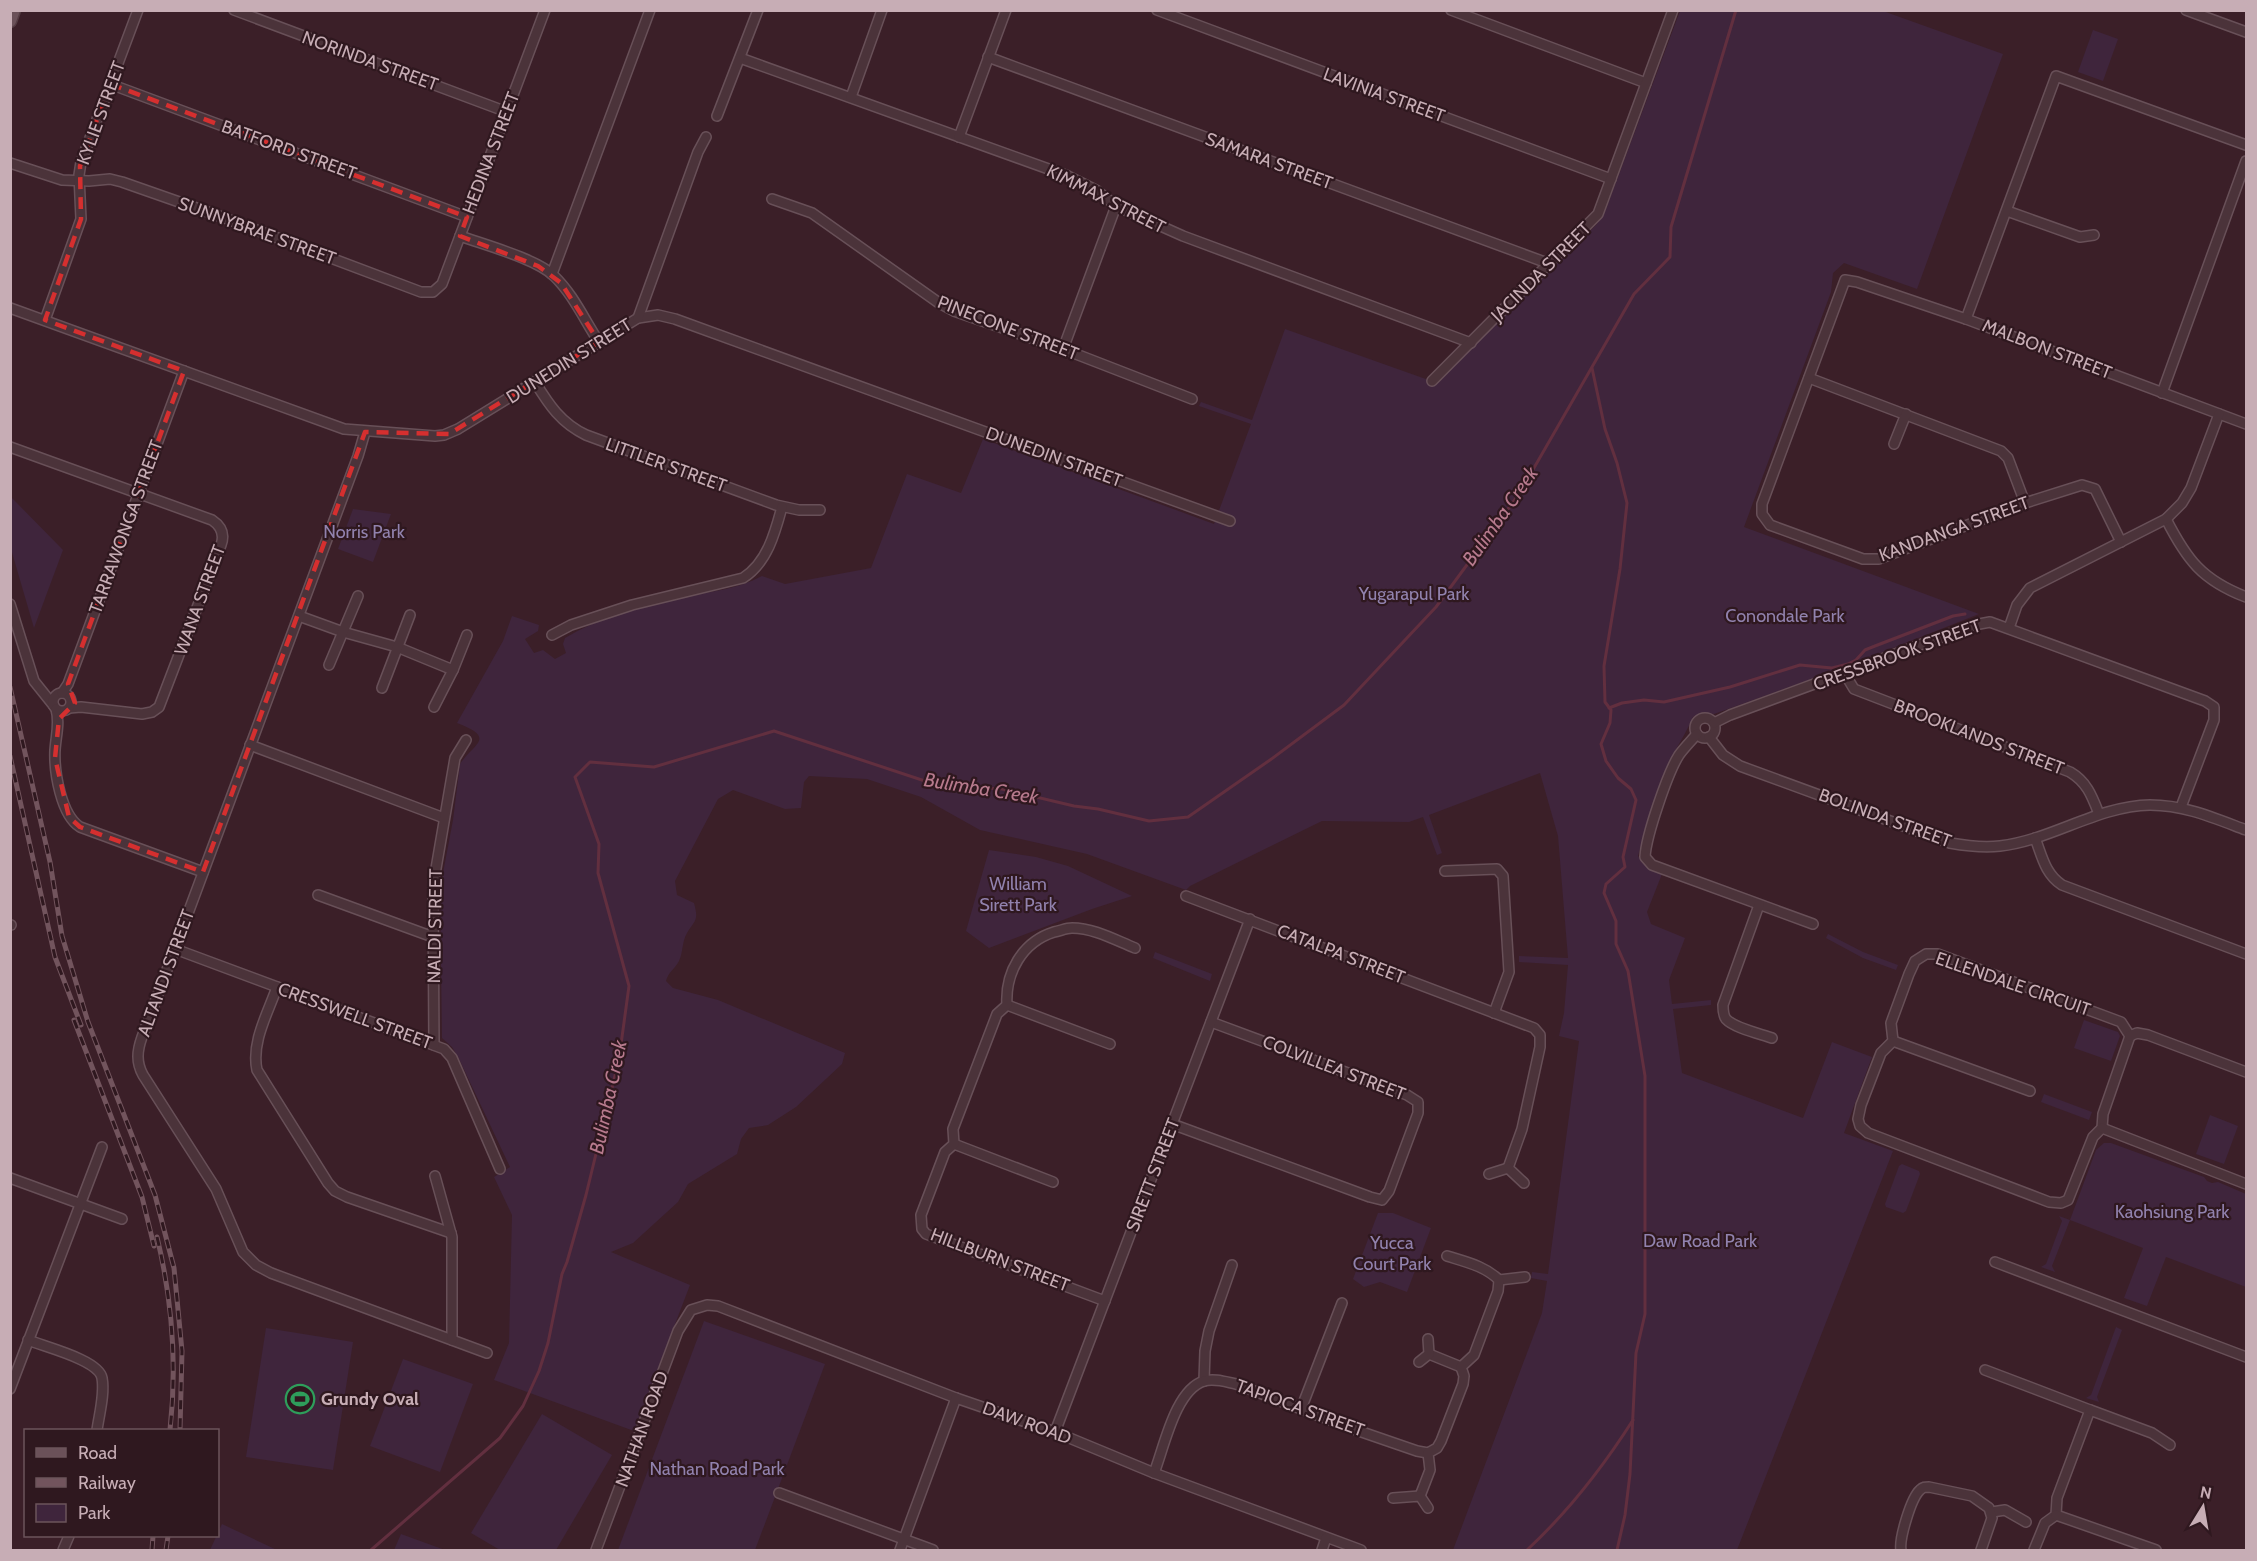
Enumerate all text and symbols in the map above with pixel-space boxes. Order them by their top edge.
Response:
street label: NORINDA STREET [299,26,441,96]
street label: KYLIE STREET [72,58,130,168]
street label: LAVINIA STREET [1320,63,1448,127]
street label: HEDINA STREET [458,89,524,217]
street label: BATFORD STREET [218,115,360,185]
street label: SAMARA STREET [1202,128,1336,194]
street label: KIMMAX STREET [1043,160,1169,239]
street label: SUNNYBRAE STREET [175,192,339,270]
street label: JACINDA STREET [1486,217,1596,327]
street label: PINECONE STREET [934,291,1082,365]
street label: DUNEDIN STREET [502,313,636,408]
street label: MALBON STREET [1979,314,2115,384]
street label: DUNEDIN STREET [983,422,1126,492]
street label: LITTLER STREET [602,433,730,497]
street label: TARRAWONGA STREET [84,437,168,617]
water label: Bulimba Creek [1457,461,1544,570]
street label: KANDANGA STREET [1876,491,2033,566]
park label: Norris Park [323,521,406,543]
street label: WANA STREET [170,541,230,658]
park label: Yugarapul Park [1358,583,1470,605]
park label: Conondale Park [1725,605,1846,627]
street label: CRESSBROOK STREET [1810,614,1984,696]
street label: BROOKLANDS STREET [1891,694,2068,780]
water label: Bulimba Creek [922,767,1041,809]
street label: BOLINDA STREET [1816,784,1955,852]
street label: NALDI STREET [423,868,447,984]
park label: William Sirett Park [979,873,1058,916]
street label: ALTANDI STREET [133,906,199,1039]
street label: CATALPA STREET [1274,920,1408,989]
street label: ELLENDALE CIRCUIT [1933,947,2094,1021]
street label: CRESSWELL STREET [275,978,436,1054]
street label: COLVILLEA STREET [1260,1031,1409,1105]
water label: Bulimba Creek [584,1037,632,1156]
street label: SIRETT STREET [1121,1115,1185,1235]
park label: Kaohsiung Park [2115,1201,2230,1223]
street label: HILLBURN STREET [927,1223,1073,1297]
park label: Daw Road Park [1643,1230,1758,1252]
park label: Yucca Court Park [1353,1232,1432,1275]
street label: NATHAN ROAD [611,1368,673,1490]
street label: TAPIOCA STREET [1233,1375,1368,1442]
sports icon: Grundy Oval [284,1383,316,1415]
place label: Grundy Oval [321,1388,419,1410]
street label: DAW ROAD [980,1397,1074,1449]
legend [24,1429,219,1537]
text: Road [78,1442,117,1464]
park label: Nathan Road Park [649,1458,785,1480]
text: Railway [78,1472,136,1494]
north arrow [2173,1477,2233,1537]
text: N [2198,1482,2213,1503]
text: Park [78,1502,111,1524]

